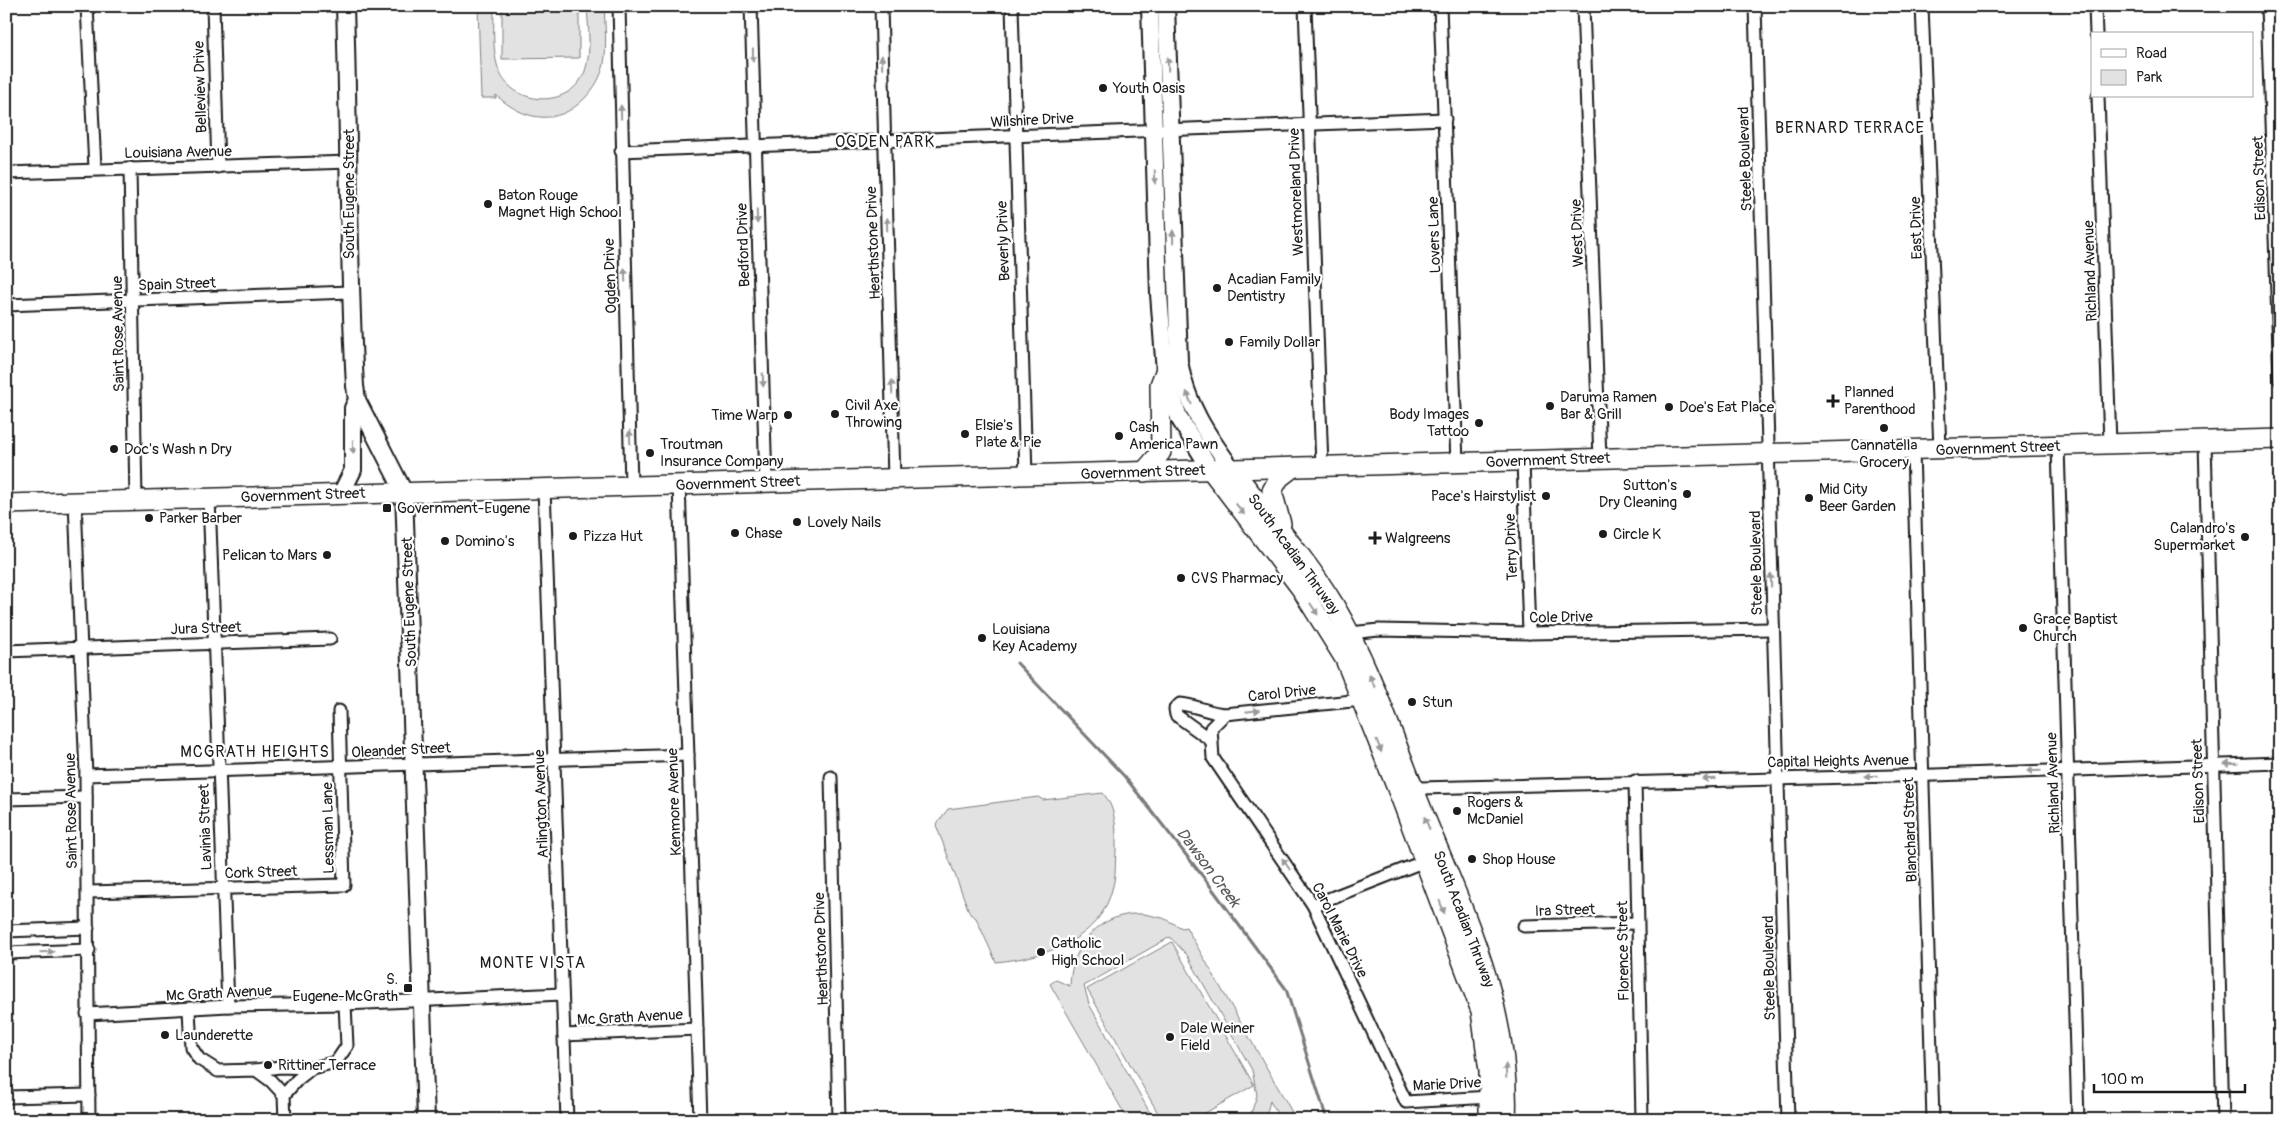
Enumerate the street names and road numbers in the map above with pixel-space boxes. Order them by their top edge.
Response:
street label: Belleview Drive [189,40,212,134]
street label: Steele Boulevard [1734,106,1757,212]
street label: Wilshire Drive [990,109,1075,132]
street label: Westmoreland Drive [1285,127,1308,256]
street label: South Eugene Street [340,128,359,259]
street label: Edison Street [2248,134,2270,221]
street label: Louisiana Avenue [124,142,232,163]
street label: Hearthstone Drive [862,185,885,300]
street label: Lovers Lane [1424,196,1445,274]
street label: East Drive [1906,196,1927,260]
street label: West Drive [1567,198,1588,267]
street label: Beverly Drive [993,200,1014,282]
street label: Bedford Drive [733,202,754,287]
street label: Richland Avenue [2079,219,2102,322]
street label: Ogden Drive [600,237,621,314]
street label: Spain Street [138,274,217,295]
street label: Saint Rose Avenue [108,275,129,392]
street label: Government Street [1935,437,2062,460]
street label: Government Street [1485,449,1612,472]
street label: Government Street [1080,461,1207,484]
street label: Government Street [675,472,802,495]
street label: Government Street [240,484,367,507]
street label: South Acadian Thruway [1243,490,1344,619]
street label: Steele Boulevard [1746,510,1767,616]
street label: Terry Drive [1501,512,1522,581]
street label: South Eugene Street [398,536,421,668]
street label: Cole Drive [1529,607,1594,628]
street label: Jura Street [170,618,243,639]
street label: Carol Drive [1247,680,1318,707]
street label: Richland Avenue [2042,731,2065,834]
street label: Edison Street [2187,737,2209,824]
street label: Oleander Street [351,738,452,763]
street label: Kenmore Avenue [663,747,686,856]
street label: Arlington Avenue [530,749,553,859]
street label: Capital Heights Avenue [1767,751,1910,772]
street label: Saint Rose Avenue [61,752,82,869]
street label: Blanchard Street [1899,776,1922,883]
street label: Lessman Lane [318,781,339,874]
street label: Lavinia Street [194,782,217,871]
street label: South Acadian Thruway [1429,848,1499,991]
street label: Cork Street [224,862,299,883]
street label: Carol Marie Drive [1307,879,1372,982]
street label: Hearthstone Drive [810,891,833,1006]
street label: Ira Street [1534,900,1597,921]
street label: Florence Street [1613,900,1634,1001]
street label: Steele Boulevard [1759,915,1780,1021]
street label: Mc Grath Avenue [166,981,273,1006]
street label: Mc Grath Avenue [577,1005,684,1030]
street label: Marie Drive [1412,1073,1482,1096]

